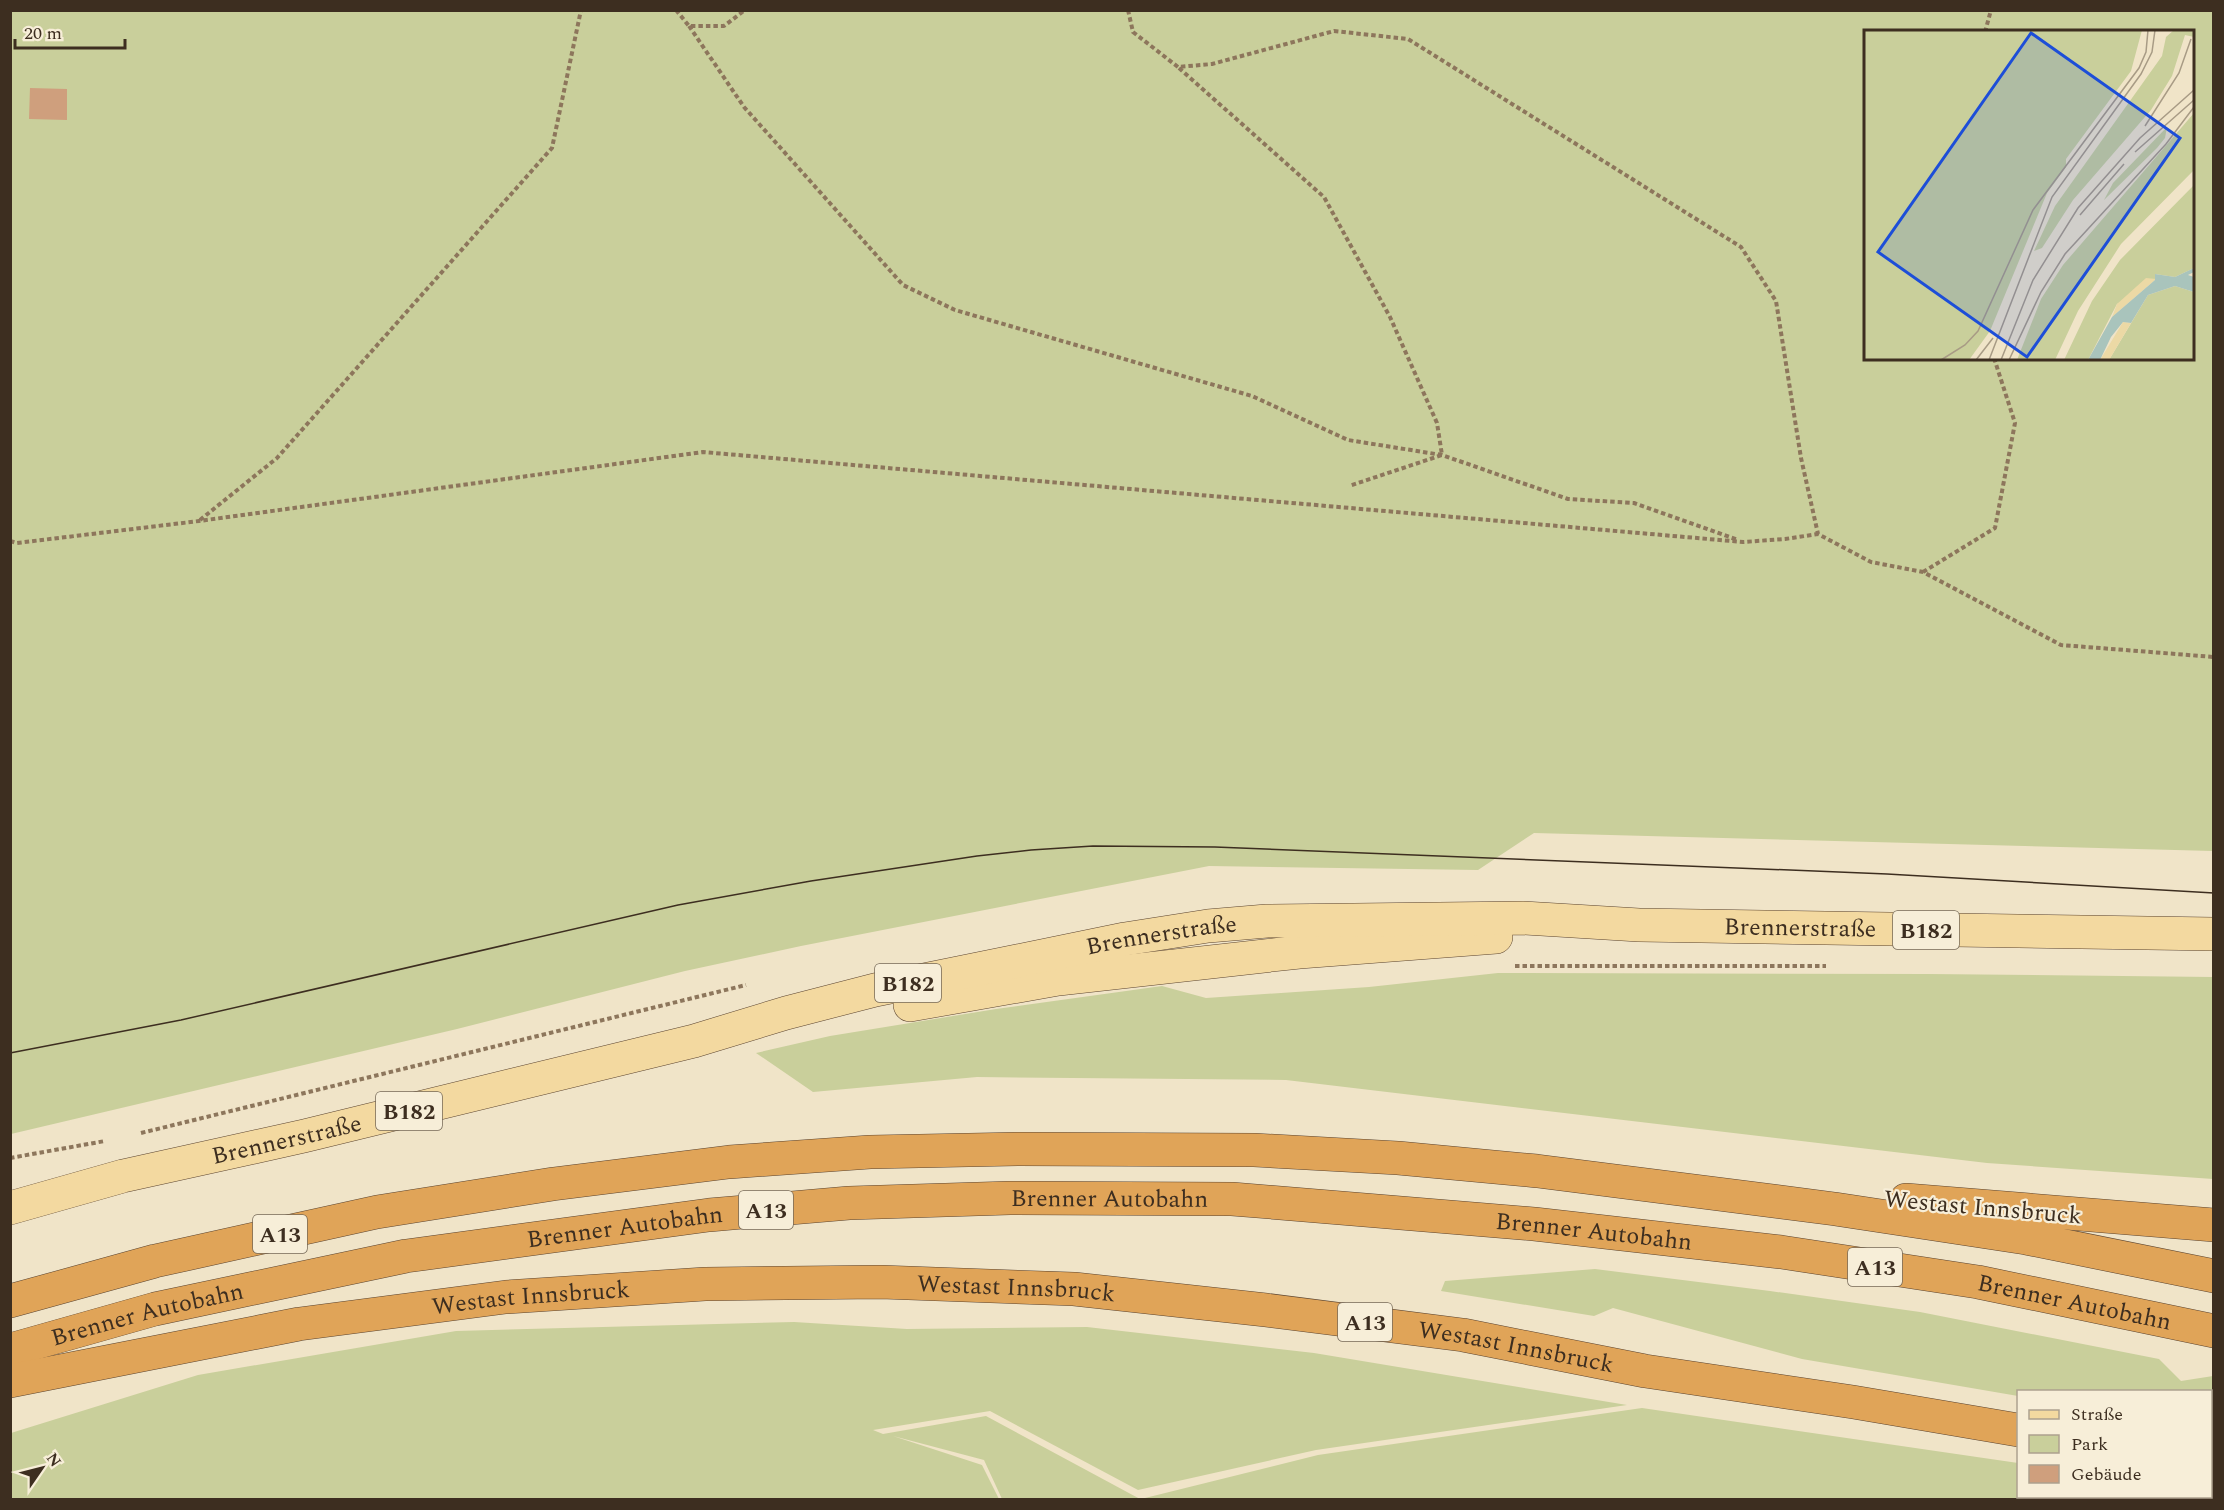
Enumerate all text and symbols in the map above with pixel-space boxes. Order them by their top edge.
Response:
scale bar [15,12,124,50]
text: 20 m [24,20,62,47]
inset map [1864,30,2194,360]
street label: Brennerstraße [1083,907,1238,966]
street label: Brennerstraße [1724,909,1877,948]
road number: B182 [1893,911,1959,949]
road number: B182 [875,964,941,1002]
road number: B182 [376,1092,442,1130]
street label: Brennerstraße [208,1106,365,1175]
street label: Brenner Autobahn [1011,1181,1208,1218]
street label: Westast Innsbruck [1883,1181,2083,1235]
road number: A13 [739,1191,793,1229]
street label: Brenner Autobahn [525,1197,724,1258]
street label: Brenner Autobahn [1494,1204,1694,1261]
road number: A13 [253,1215,307,1253]
road number: A13 [1848,1248,1902,1286]
street label: Brenner Autobahn [1974,1265,2175,1341]
street label: Westast Innsbruck [916,1266,1117,1312]
street label: Westast Innsbruck [430,1272,631,1325]
street label: Brenner Autobahn [47,1274,247,1357]
road number: A13 [1338,1303,1392,1341]
street label: Westast Innsbruck [1416,1312,1617,1383]
legend [2017,1390,2212,1498]
text: Straße [2071,1401,2123,1428]
text: Park [2071,1431,2108,1458]
north arrow [12,1438,72,1498]
text: N [40,1448,67,1472]
text: Gebäude [2071,1461,2141,1488]

